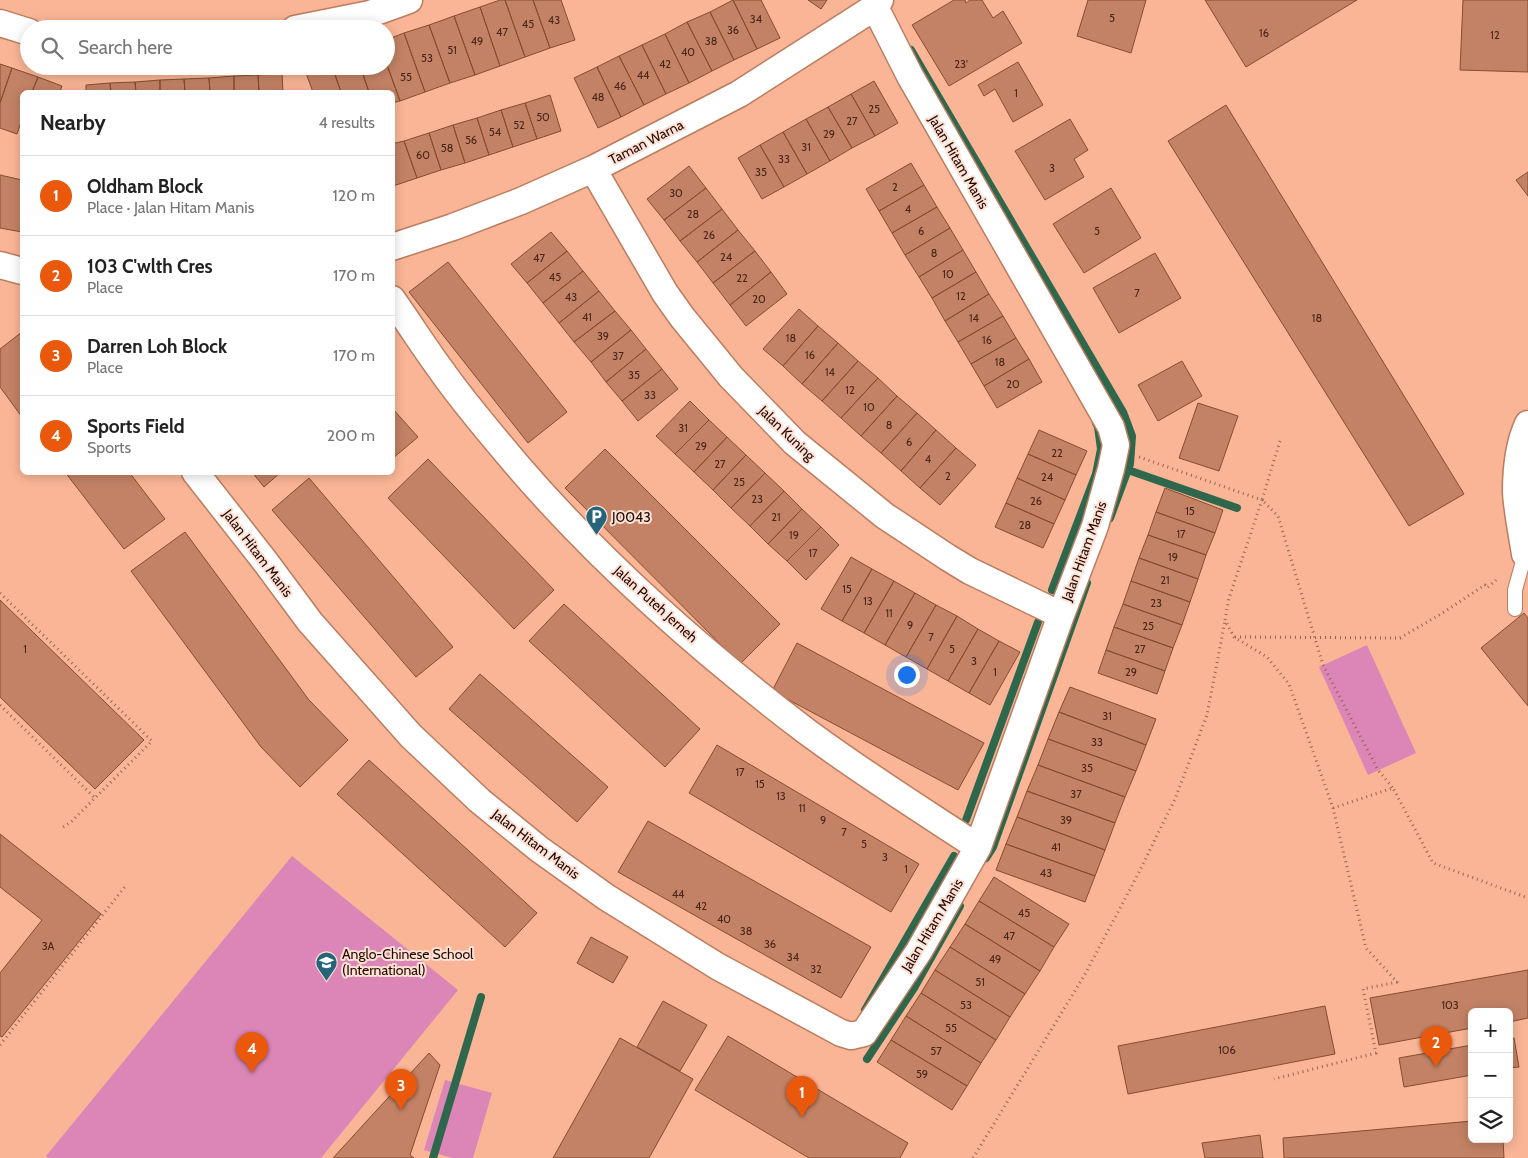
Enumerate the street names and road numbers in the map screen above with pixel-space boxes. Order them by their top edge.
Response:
street label: Jalan Hitam Manis [924,111,993,212]
street label: Taman Warna [606,115,687,169]
street label: Jalan Kuning [754,401,820,465]
street label: Jalan Hitam Manis [1057,498,1111,605]
street label: Jalan Hitam Manis [219,505,297,601]
street label: Jalan Puteh Jerneh [610,561,702,646]
street label: Jalan Hitam Manis [488,805,584,883]
street label: Jalan Hitam Manis [897,875,967,976]

